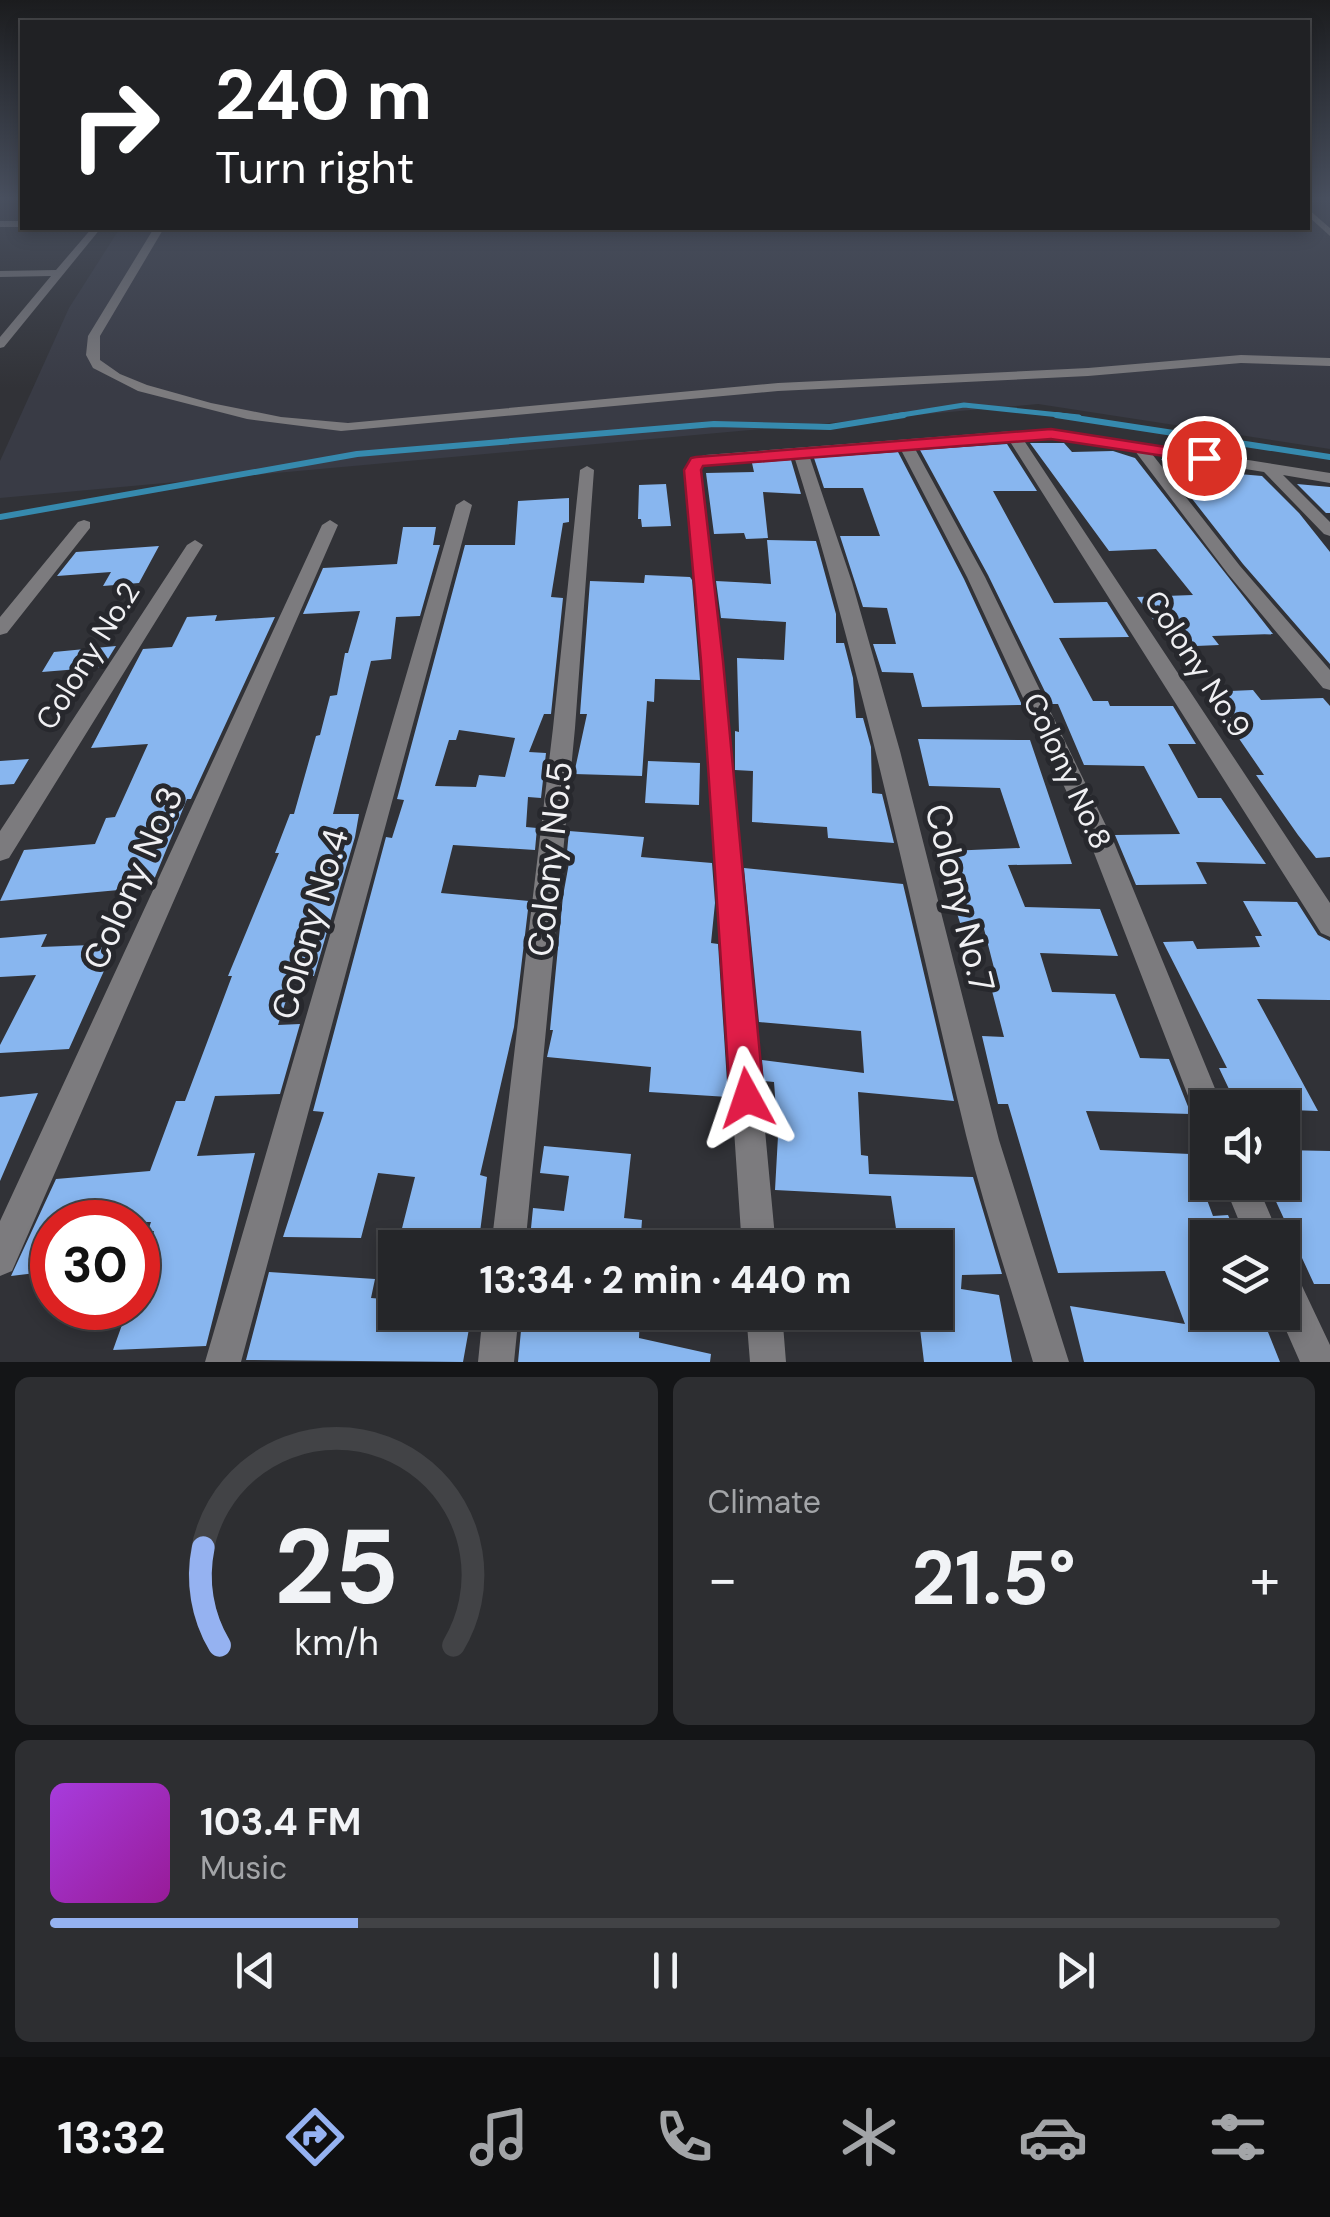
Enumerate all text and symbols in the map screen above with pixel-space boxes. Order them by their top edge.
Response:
text: 240 m [215,50,432,141]
icon: right [50,60,180,190]
text: Turn right [215,138,414,197]
pin [1162,416,1247,501]
icon: arrive [1177,431,1232,486]
street label: Colony No.2 [27,575,148,737]
street label: Colony No.9 [1135,583,1259,745]
street label: Colony No.8 [1014,686,1121,855]
street label: Colony No.5 [517,759,583,959]
street label: Colony No.3 [72,779,194,977]
street label: Colony No.7 [914,799,1006,997]
street label: Colony No.4 [261,824,359,1024]
position arrow [695,1046,799,1150]
map controls [1190,1090,1300,1330]
button: sound [1190,1090,1300,1200]
speed limit sign: 30 [30,1200,160,1330]
button: layers [1190,1220,1300,1330]
text: 13:34 · 2 min · 440 m [480,1255,851,1305]
text: Climate [708,1481,821,1523]
text: 25 [274,1500,399,1635]
text: 21.5° [912,1530,1076,1627]
text: − [708,1543,738,1615]
text: + [1250,1543,1280,1615]
text: km/h [294,1620,378,1666]
text: 103.4 FM [200,1797,362,1847]
text: Music [200,1847,287,1889]
icon: previous [228,1943,283,1998]
icon: pause [638,1943,693,1998]
icon: next [1048,1943,1103,1998]
icon: directions [280,2102,350,2172]
icon: music [464,2102,534,2172]
icon: phone [649,2102,719,2172]
icon: climate [834,2102,904,2172]
icon: car [1018,2102,1088,2172]
icon: filters [1203,2102,1273,2172]
text: 13:32 [57,2108,165,2167]

